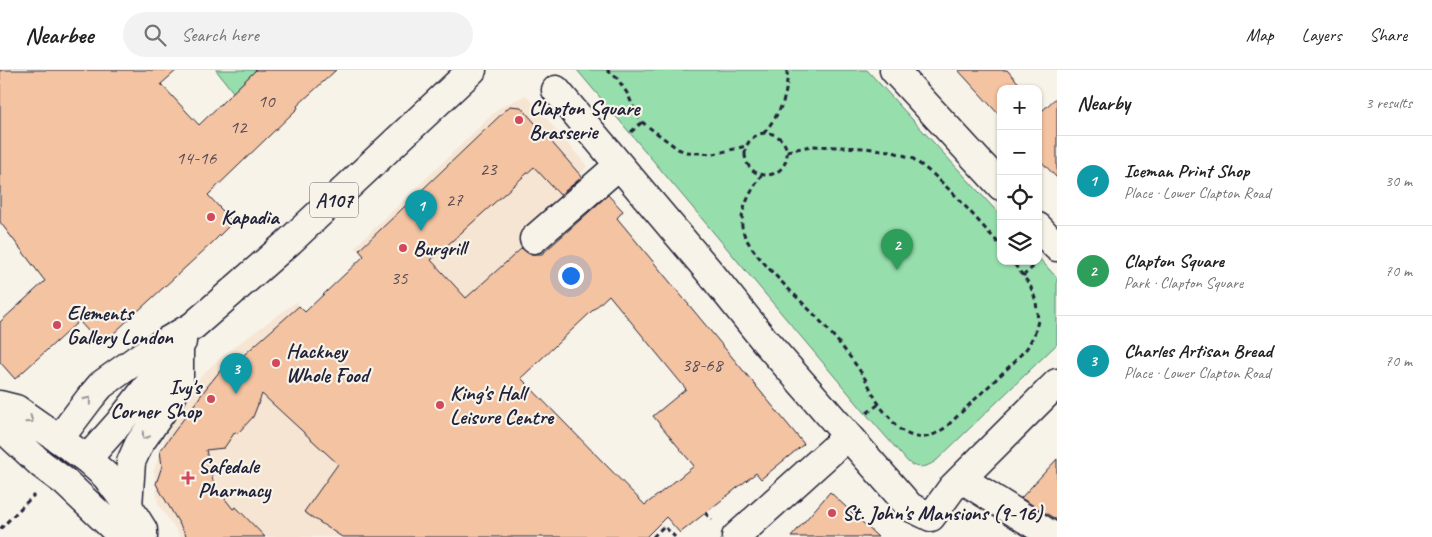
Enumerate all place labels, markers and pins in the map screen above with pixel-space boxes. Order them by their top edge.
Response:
place label: Clapton Square Brasserie [529,95,641,145]
marker: Clapton Square Brasserie [513,114,525,126]
pin: 1 [405,190,437,231]
place label: Kapadia [221,204,280,230]
marker: Kapadia [205,211,217,223]
pin: 2 [881,229,913,270]
place label: Burgrill [413,235,470,261]
marker: Burgrill [397,242,409,254]
place label: Elements Gallery London [67,300,174,350]
marker: Elements Gallery London [51,319,63,331]
place label: Hackney Whole Food [286,338,372,388]
pin: 3 [220,353,252,394]
marker: Hackney Whole Food [270,357,282,369]
place label: Ivy's Corner Shop [110,374,204,424]
place label: King's Hall Leisure Centre [450,380,555,430]
marker: Ivy's Corner Shop [205,393,217,405]
marker: King's Hall Leisure Centre [434,399,446,411]
place label: Safedale Pharmacy [198,453,272,504]
marker: Safedale Pharmacy [182,472,194,484]
place label: St. John's Mansions (9-16) [842,500,1044,526]
marker: St. John's Mansions (9-16) [826,507,838,519]

